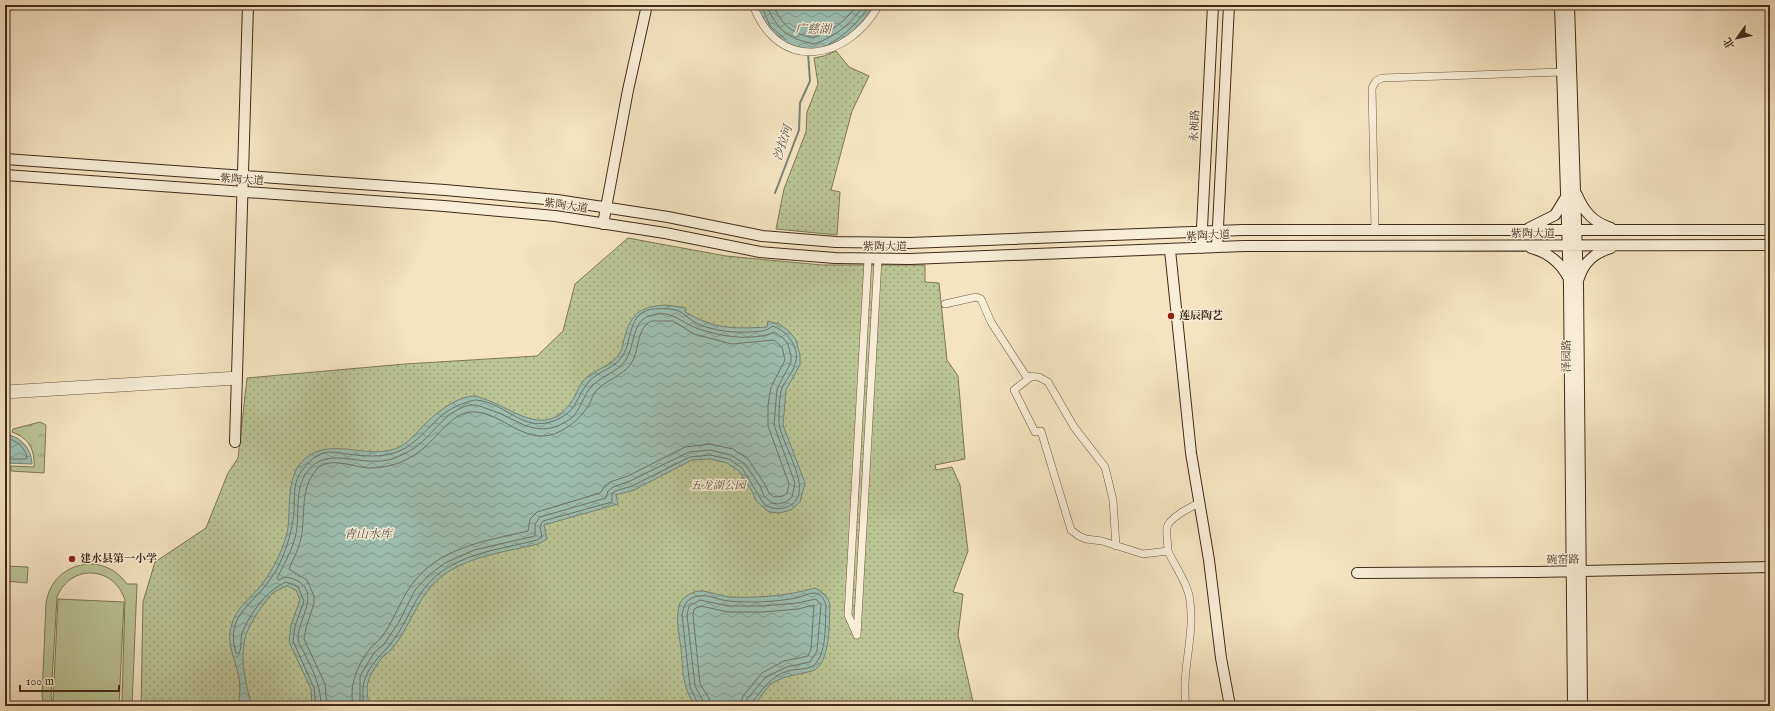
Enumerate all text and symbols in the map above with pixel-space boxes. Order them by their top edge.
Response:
north arrow [1717,18,1757,58]
water label: 广慈湖 [795,22,833,37]
text: 北 [1721,34,1738,51]
street label: 永祯路 [1187,109,1203,143]
water label: 沙拉河 [770,122,796,162]
street label: 紫陶大道 [220,171,264,189]
street label: 紫陶大道 [543,196,589,216]
street label: 紫陶大道 [1511,227,1555,241]
street label: 紫陶大道 [1186,228,1230,244]
street label: 紫陶大道 [863,240,907,254]
place label: 莲辰陶艺 [1179,309,1223,323]
marker: 莲辰陶艺 [1166,311,1176,321]
street label: 泽园路 [1560,340,1574,373]
park label: 五龙湖公园 [691,479,747,493]
water label: 青山水库 [344,527,394,542]
place label: 建水县第一小学 [80,552,157,566]
street label: 碗窑路 [1546,553,1580,567]
marker: 建水县第一小学 [67,554,77,564]
scale bar [20,667,119,693]
text: 100 m [26,674,54,689]

